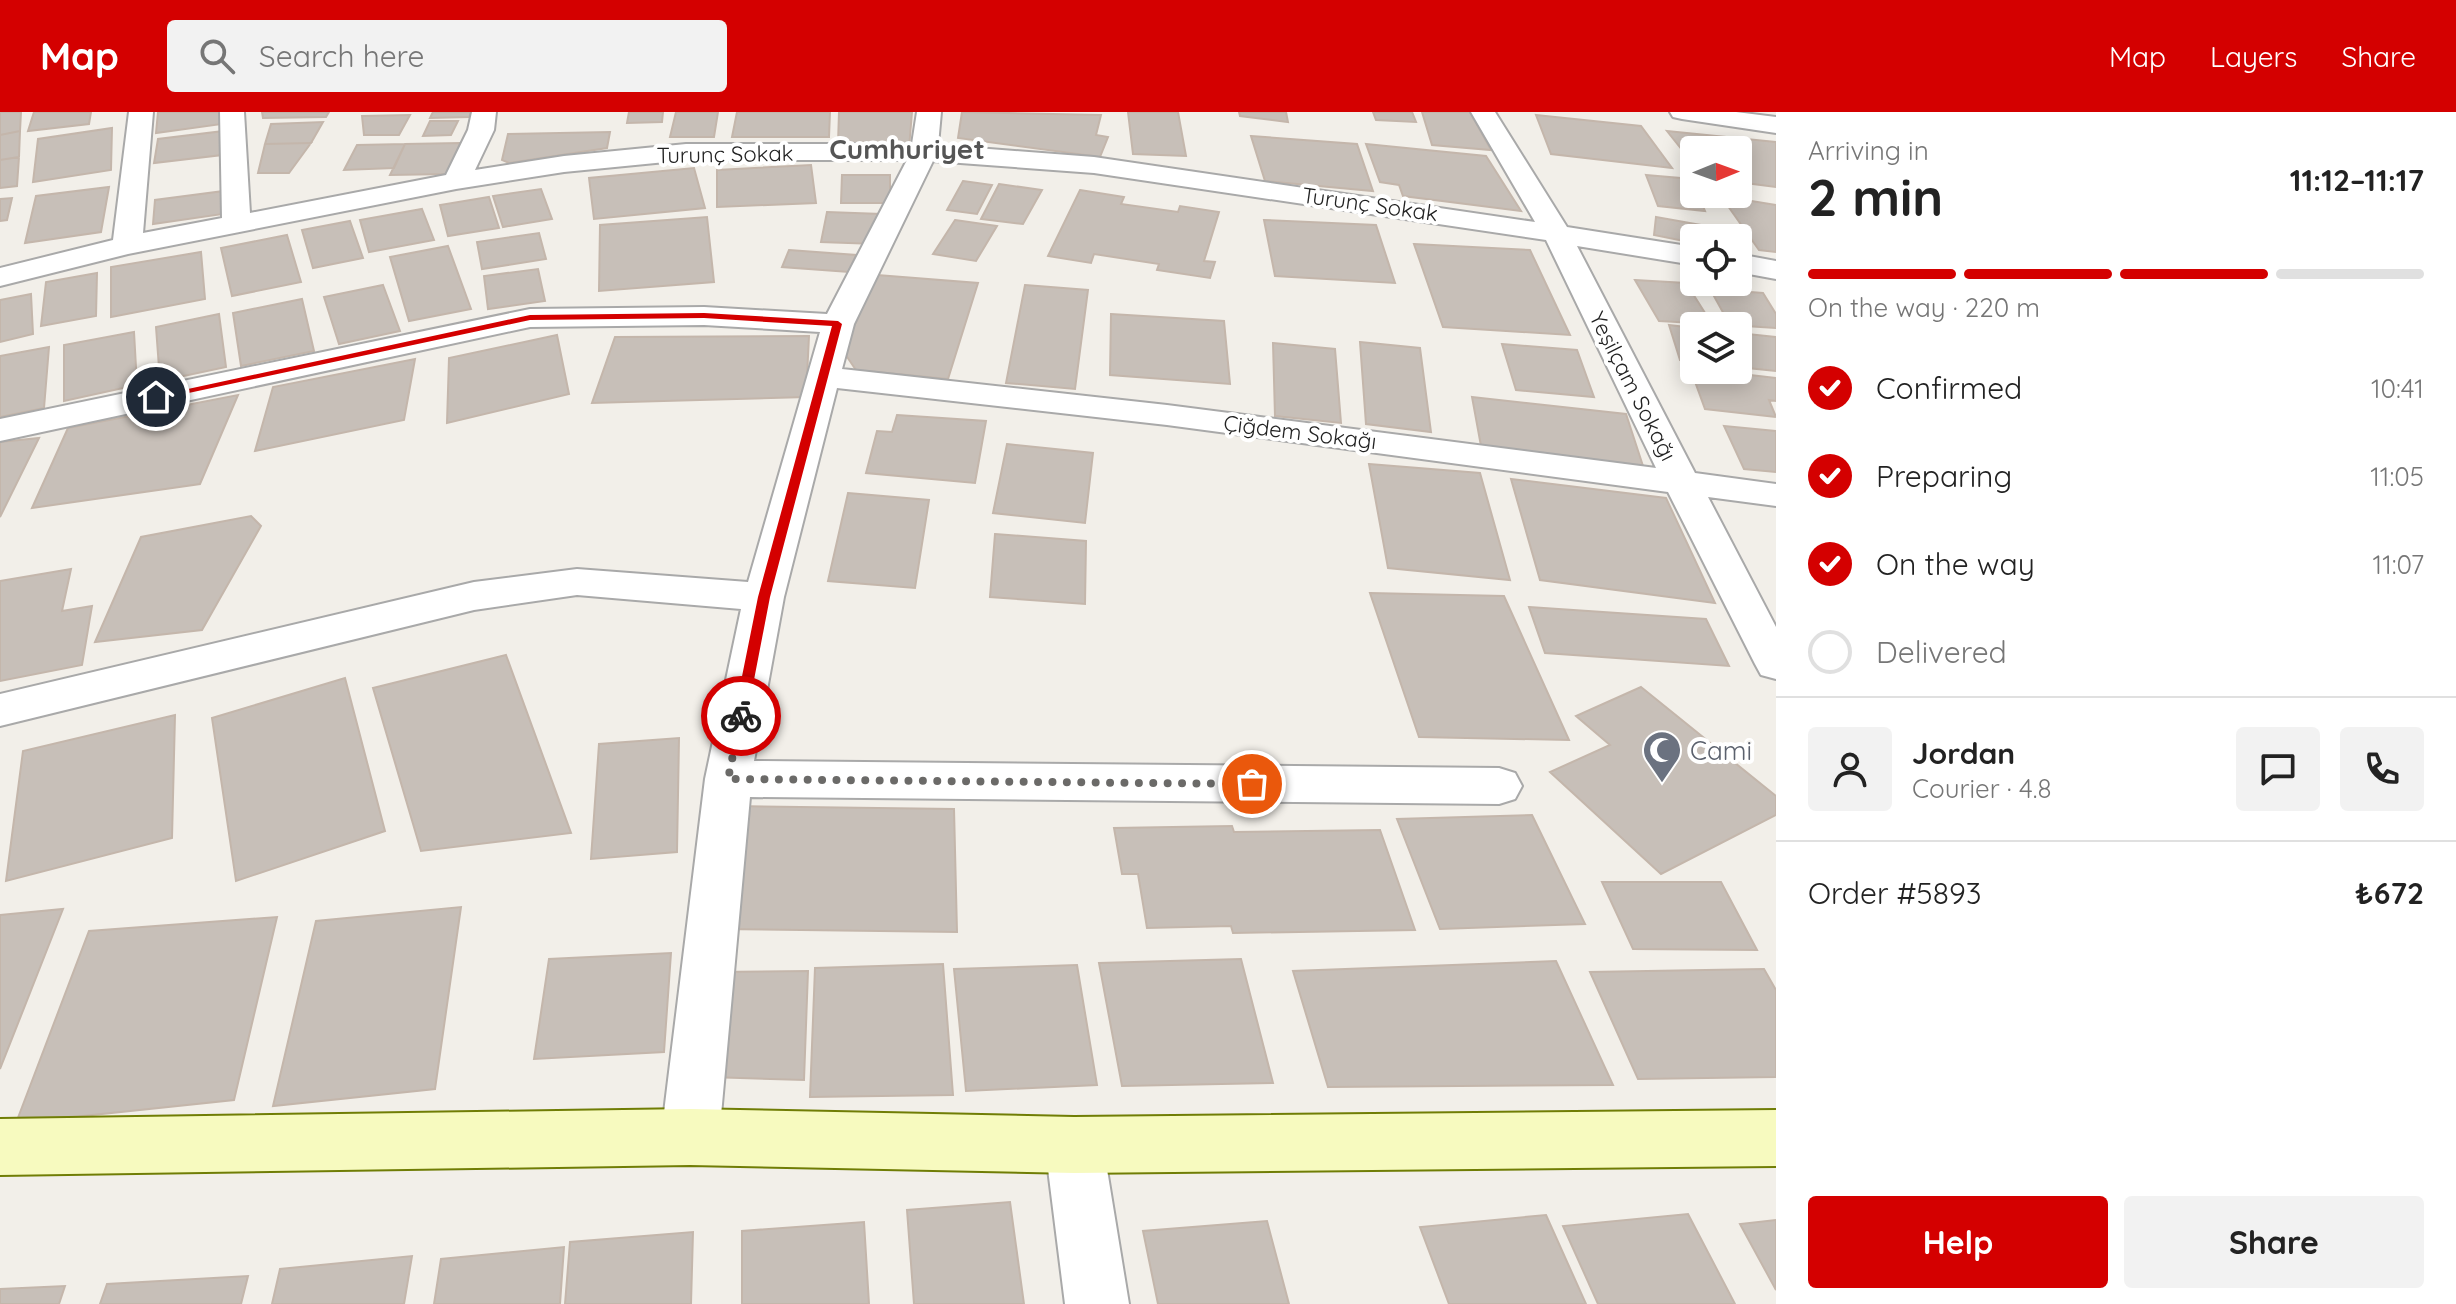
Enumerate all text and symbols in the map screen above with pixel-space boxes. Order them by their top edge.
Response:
search box [167,20,727,92]
text: Map [40,32,119,80]
icon: search [195,34,239,78]
text: Search here [259,37,424,75]
text: Map [2109,39,2166,74]
text: Layers [2210,39,2297,74]
text: Share [2341,39,2416,74]
district label: Cumhuriyet [829,131,985,166]
text: Arriving in [1808,134,1929,167]
north arrow [1680,136,1752,208]
map controls [1680,136,1752,384]
street label: Turunç Sokak [656,139,794,169]
text: 11:12–11:17 [2290,161,2424,199]
text: 2 min [1808,164,1943,229]
street label: Turunç Sokak [1300,181,1440,227]
button: locate [1680,224,1752,296]
text: On the way · 220 m [1808,291,2040,324]
street label: Yeşilçam Sokağı [1583,307,1683,465]
button: layers [1680,312,1752,384]
pin [122,363,190,431]
icon: check [1808,366,1852,410]
text: Confirmed [1876,369,2022,407]
text: 10:41 [2371,372,2424,405]
icon: home [134,375,178,419]
street label: Çiğdem Sokağı [1222,409,1378,455]
icon: check [1808,454,1852,498]
text: Preparing [1876,457,2012,495]
text: 11:05 [2370,460,2424,493]
icon: check [1808,542,1852,586]
text: On the way [1876,545,2035,583]
text: 11:07 [2373,548,2424,581]
text: Delivered [1876,633,2007,671]
courier [701,676,781,756]
icon: bike [719,694,763,738]
button: person [1808,727,1892,811]
button: chat [2236,727,2320,811]
button: phone [2340,727,2424,811]
mosque icon: Cami [1641,729,1683,784]
place label: Cami [1690,734,1752,767]
text: Jordan [1912,734,2015,772]
pin [1218,750,1286,818]
icon: bag [1230,762,1274,806]
text: Courier · 4.8 [1912,772,2051,805]
text: Order #5893 [1808,874,1981,912]
text: ₺672 [2355,874,2424,912]
button: Help [1808,1196,2108,1288]
button: Share [2124,1196,2424,1288]

